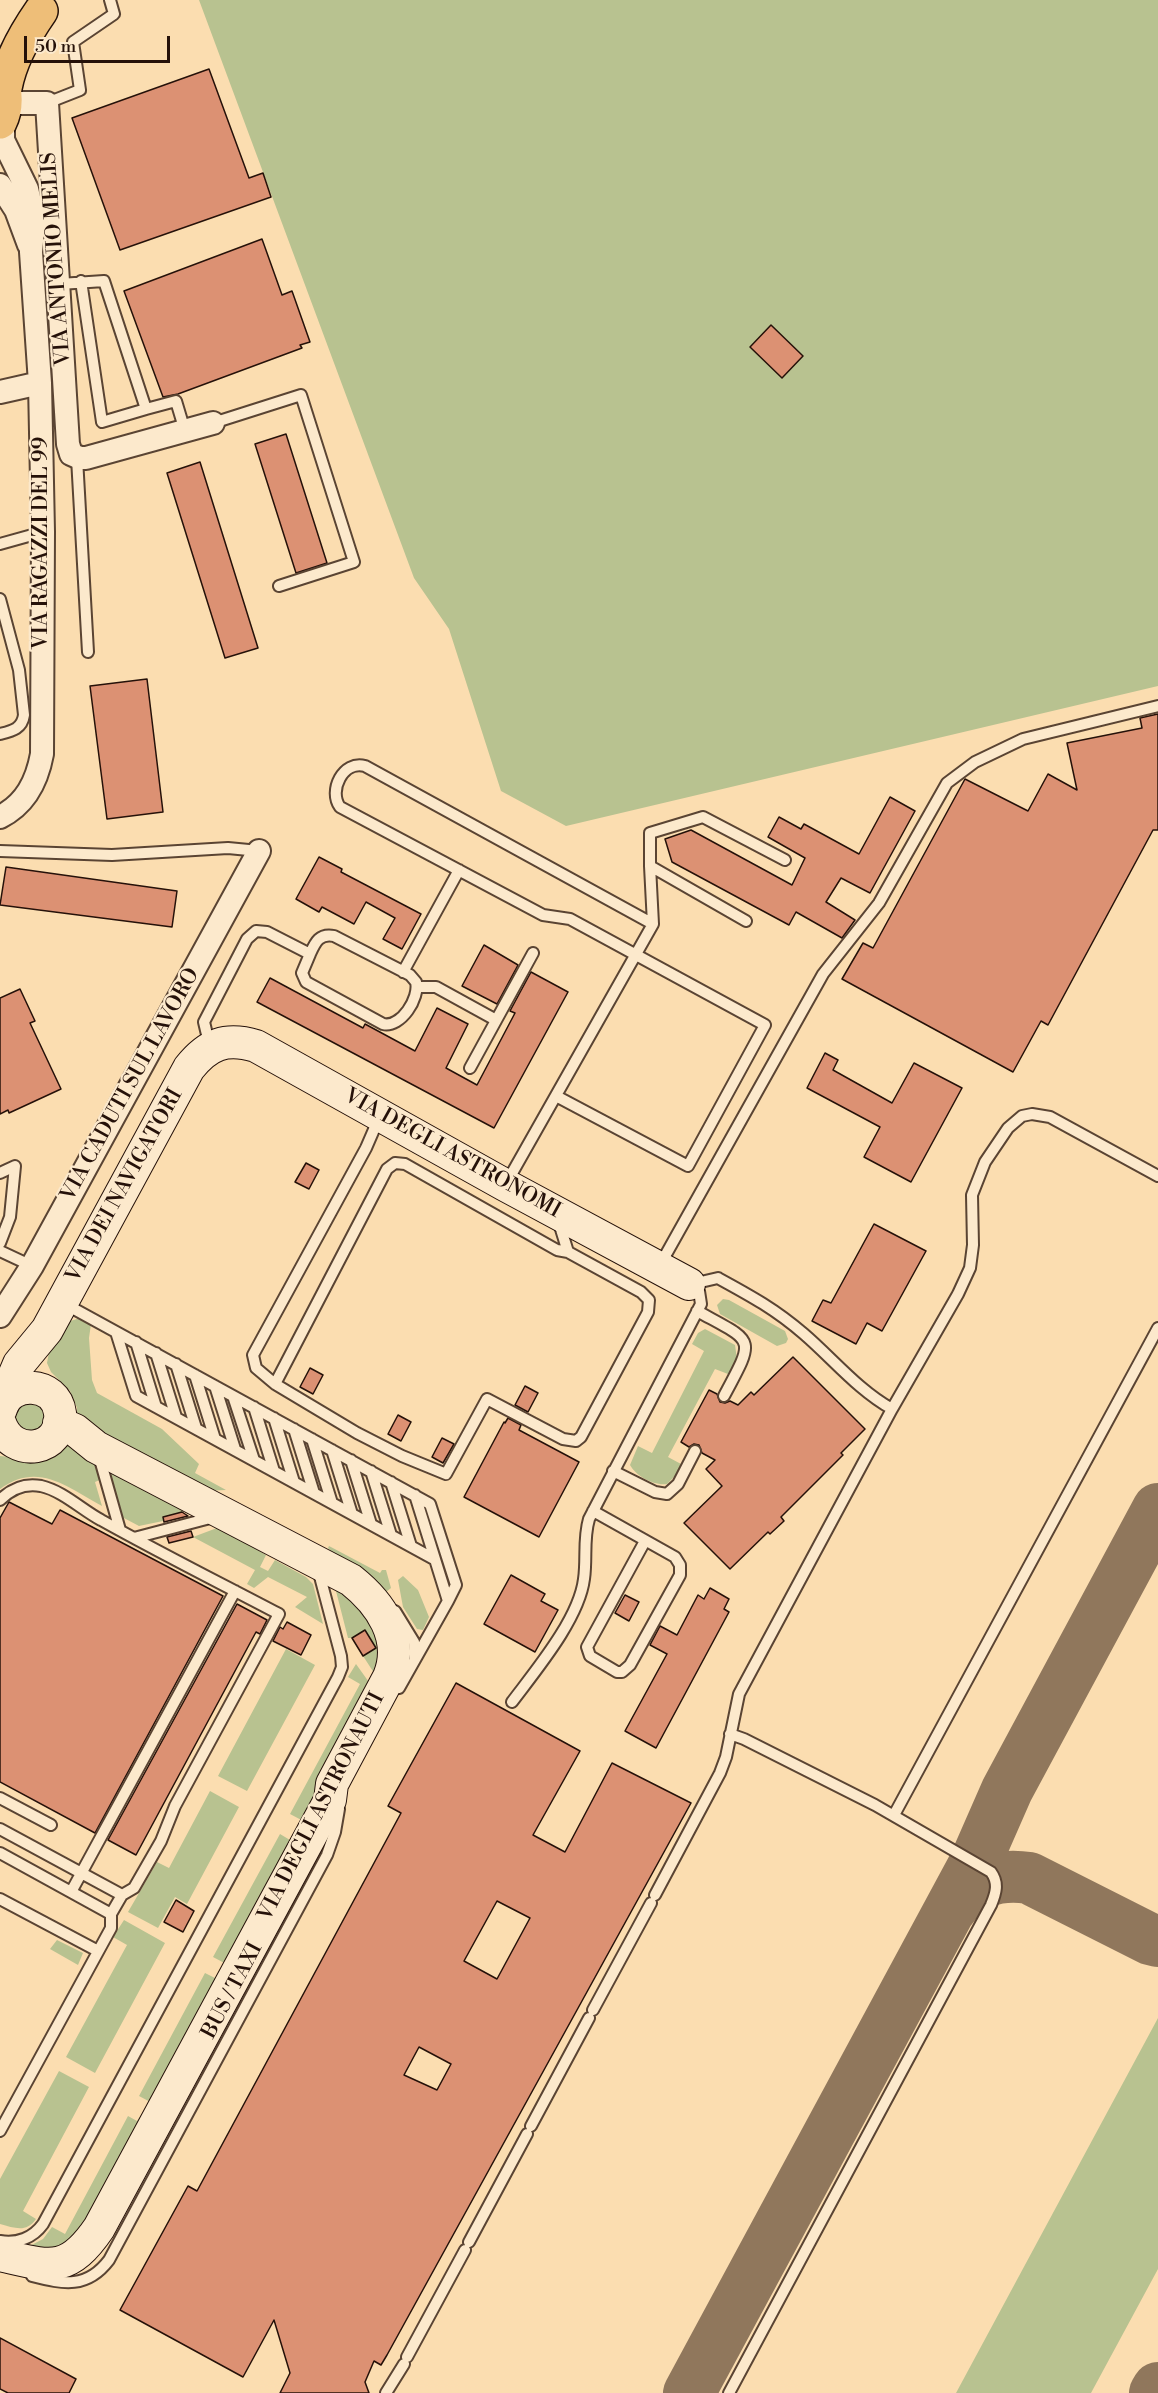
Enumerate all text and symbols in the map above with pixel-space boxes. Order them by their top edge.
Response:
scale bar [27,24,172,62]
text: 50 m [35,35,76,58]
street label: VIA ANTONIO MELIS [37,151,77,367]
street label: VIA RAGAZZI DEL 99 [29,437,55,649]
street label: VIA CADUTI SUL LAVORO [56,964,206,1206]
street label: VIA DEGLI ASTRONOMI [339,1084,565,1224]
street label: VIA DEI NAVIGATORI [61,1085,189,1287]
street label: VIA DEGLI ASTRONAUTI [253,1689,391,1925]
street label: BUS / TAXI [197,1939,269,2043]

